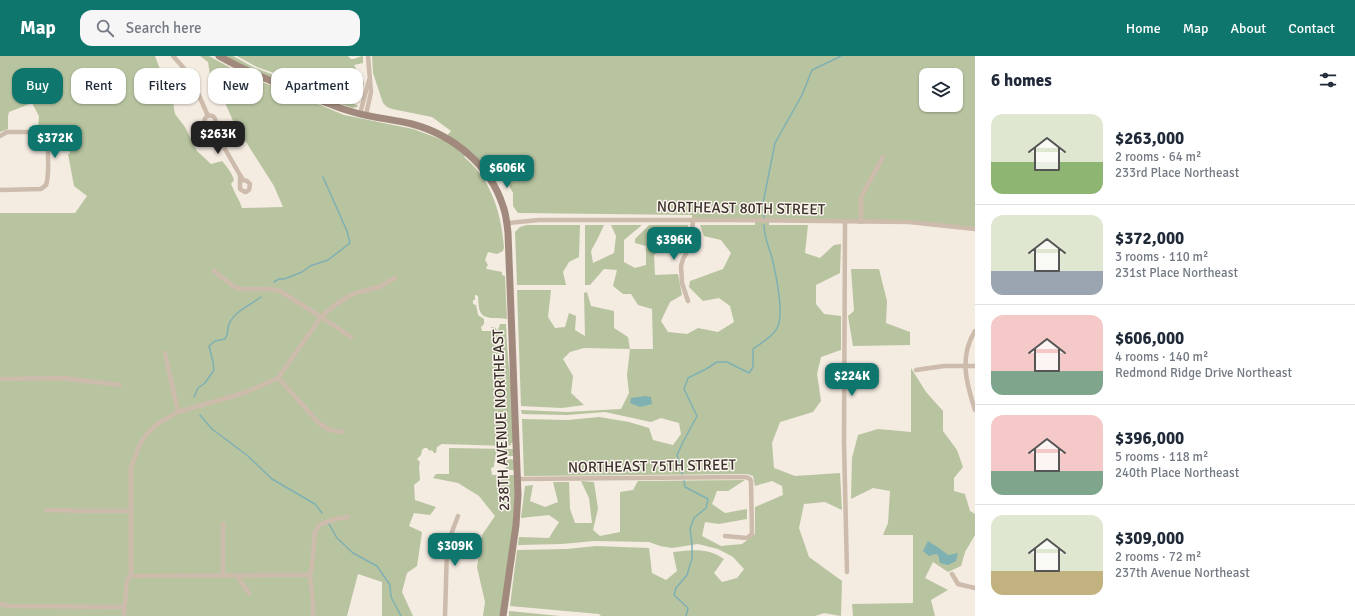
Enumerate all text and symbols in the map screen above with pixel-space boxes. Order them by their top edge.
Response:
search box [80,10,360,46]
text: Map [20,16,56,40]
icon: search [94,17,116,39]
text: Search here [126,19,201,37]
text: Home [1126,20,1161,37]
text: Map [1183,20,1208,37]
text: About [1230,20,1266,37]
text: Contact [1288,20,1335,37]
chip: Buy [12,68,63,104]
chip: Rent [71,68,126,104]
chip: Filters [134,68,200,104]
chip: New [208,68,263,104]
chip: Apartment [271,68,363,104]
map controls [919,68,963,112]
button: layers [919,68,963,112]
icon: filters [1317,69,1339,91]
text: 6 homes [991,70,1052,91]
pin: $263K [190,121,246,155]
pin: $372K [27,125,83,159]
text: $263K [200,126,236,142]
text: $263,000 [1115,128,1184,149]
text: $372K [37,130,73,146]
icon: home [1023,130,1071,178]
text: 2 rooms · 64 m² [1115,149,1201,165]
pin: $606K [479,155,535,189]
text: $606K [489,160,525,176]
text: 233rd Place Northeast [1115,165,1239,181]
street label: NORTHEAST 80TH STREET [657,198,826,218]
pin: $396K [646,227,702,261]
text: $372,000 [1115,228,1184,249]
icon: home [1023,231,1071,279]
text: $396K [656,232,692,248]
text: 3 rooms · 110 m² [1115,249,1208,265]
text: 231st Place Northeast [1115,265,1238,281]
street label: 238TH AVENUE NORTHEAST [489,328,513,511]
text: $606,000 [1115,328,1184,349]
icon: home [1023,331,1071,379]
text: 4 rooms · 140 m² [1115,349,1208,365]
pin: $224K [824,363,880,397]
text: Redmond Ridge Drive Northeast [1115,365,1292,381]
text: $224K [834,368,870,384]
text: $396,000 [1115,428,1184,449]
icon: home [1023,431,1071,479]
text: 5 rooms · 118 m² [1115,449,1208,465]
street label: NORTHEAST 75TH STREET [568,456,737,476]
text: 240th Place Northeast [1115,465,1239,481]
text: $309,000 [1115,528,1184,549]
icon: home [1023,531,1071,579]
pin: $309K [427,533,483,567]
text: $309K [437,538,473,554]
text: 2 rooms · 72 m² [1115,549,1201,565]
text: 237th Avenue Northeast [1115,565,1250,581]

